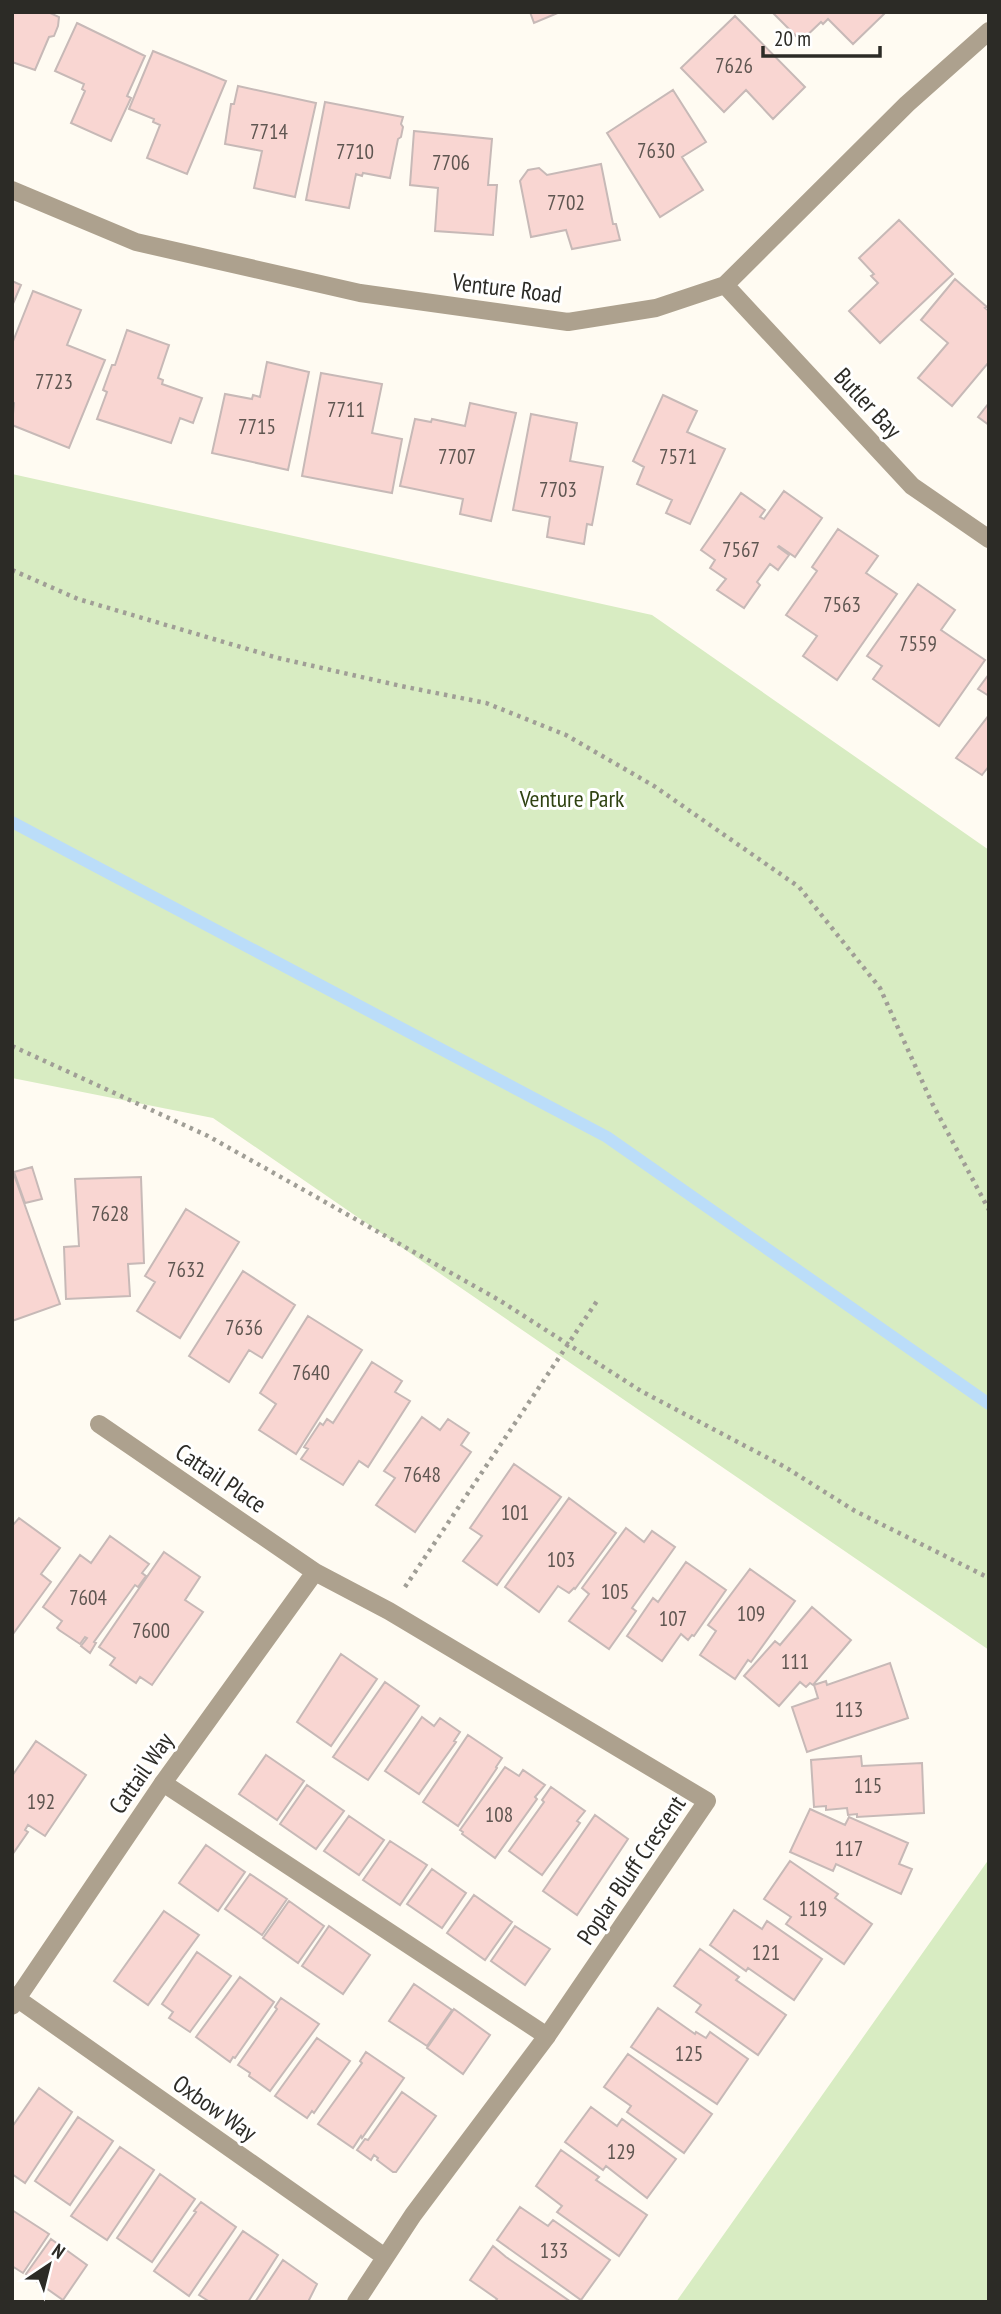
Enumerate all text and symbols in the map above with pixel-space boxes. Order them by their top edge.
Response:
scale bar [763,14,880,58]
text: 20 m [774,25,811,52]
house number: 7626 [715,52,753,79]
house number: 7714 [250,118,288,145]
house number: 7630 [637,137,675,164]
house number: 7710 [336,138,374,165]
house number: 7706 [432,149,470,176]
house number: 7702 [547,189,585,216]
street label: Venture Road [450,266,563,310]
street label: Butler Bay [828,361,908,445]
house number: 7723 [35,368,73,395]
house number: 7711 [327,396,365,423]
house number: 7715 [238,413,276,440]
house number: 7707 [438,443,476,470]
house number: 7571 [659,443,697,470]
house number: 7703 [539,476,577,503]
house number: 7567 [722,536,760,563]
house number: 7563 [823,591,861,618]
house number: 7559 [899,630,937,657]
park label: Venture Park [519,783,625,814]
house number: 7628 [91,1200,129,1227]
house number: 7632 [167,1256,205,1283]
house number: 7636 [225,1314,263,1341]
house number: 7640 [292,1359,330,1386]
street label: Cattail Place [170,1436,272,1520]
house number: 7648 [403,1461,441,1488]
house number: 101 [501,1499,529,1526]
house number: 103 [547,1546,575,1573]
house number: 105 [601,1578,629,1605]
house number: 7604 [69,1584,107,1611]
house number: 109 [737,1600,765,1627]
house number: 107 [659,1605,687,1632]
house number: 7600 [132,1617,170,1644]
house number: 111 [781,1648,809,1675]
house number: 113 [835,1696,863,1723]
street label: Cattail Way [102,1726,180,1820]
house number: 115 [854,1772,882,1799]
house number: 192 [27,1788,55,1815]
street label: Poplar Bluff Crescent [570,1789,692,1950]
house number: 108 [485,1801,513,1828]
house number: 117 [835,1835,863,1862]
house number: 119 [799,1895,827,1922]
house number: 121 [752,1939,780,1966]
house number: 125 [675,2040,703,2067]
street label: Oxbow Way [167,2068,263,2148]
house number: 129 [607,2138,635,2165]
north arrow [14,2230,84,2300]
house number: 133 [540,2237,568,2264]
text: N [48,2238,70,2264]

